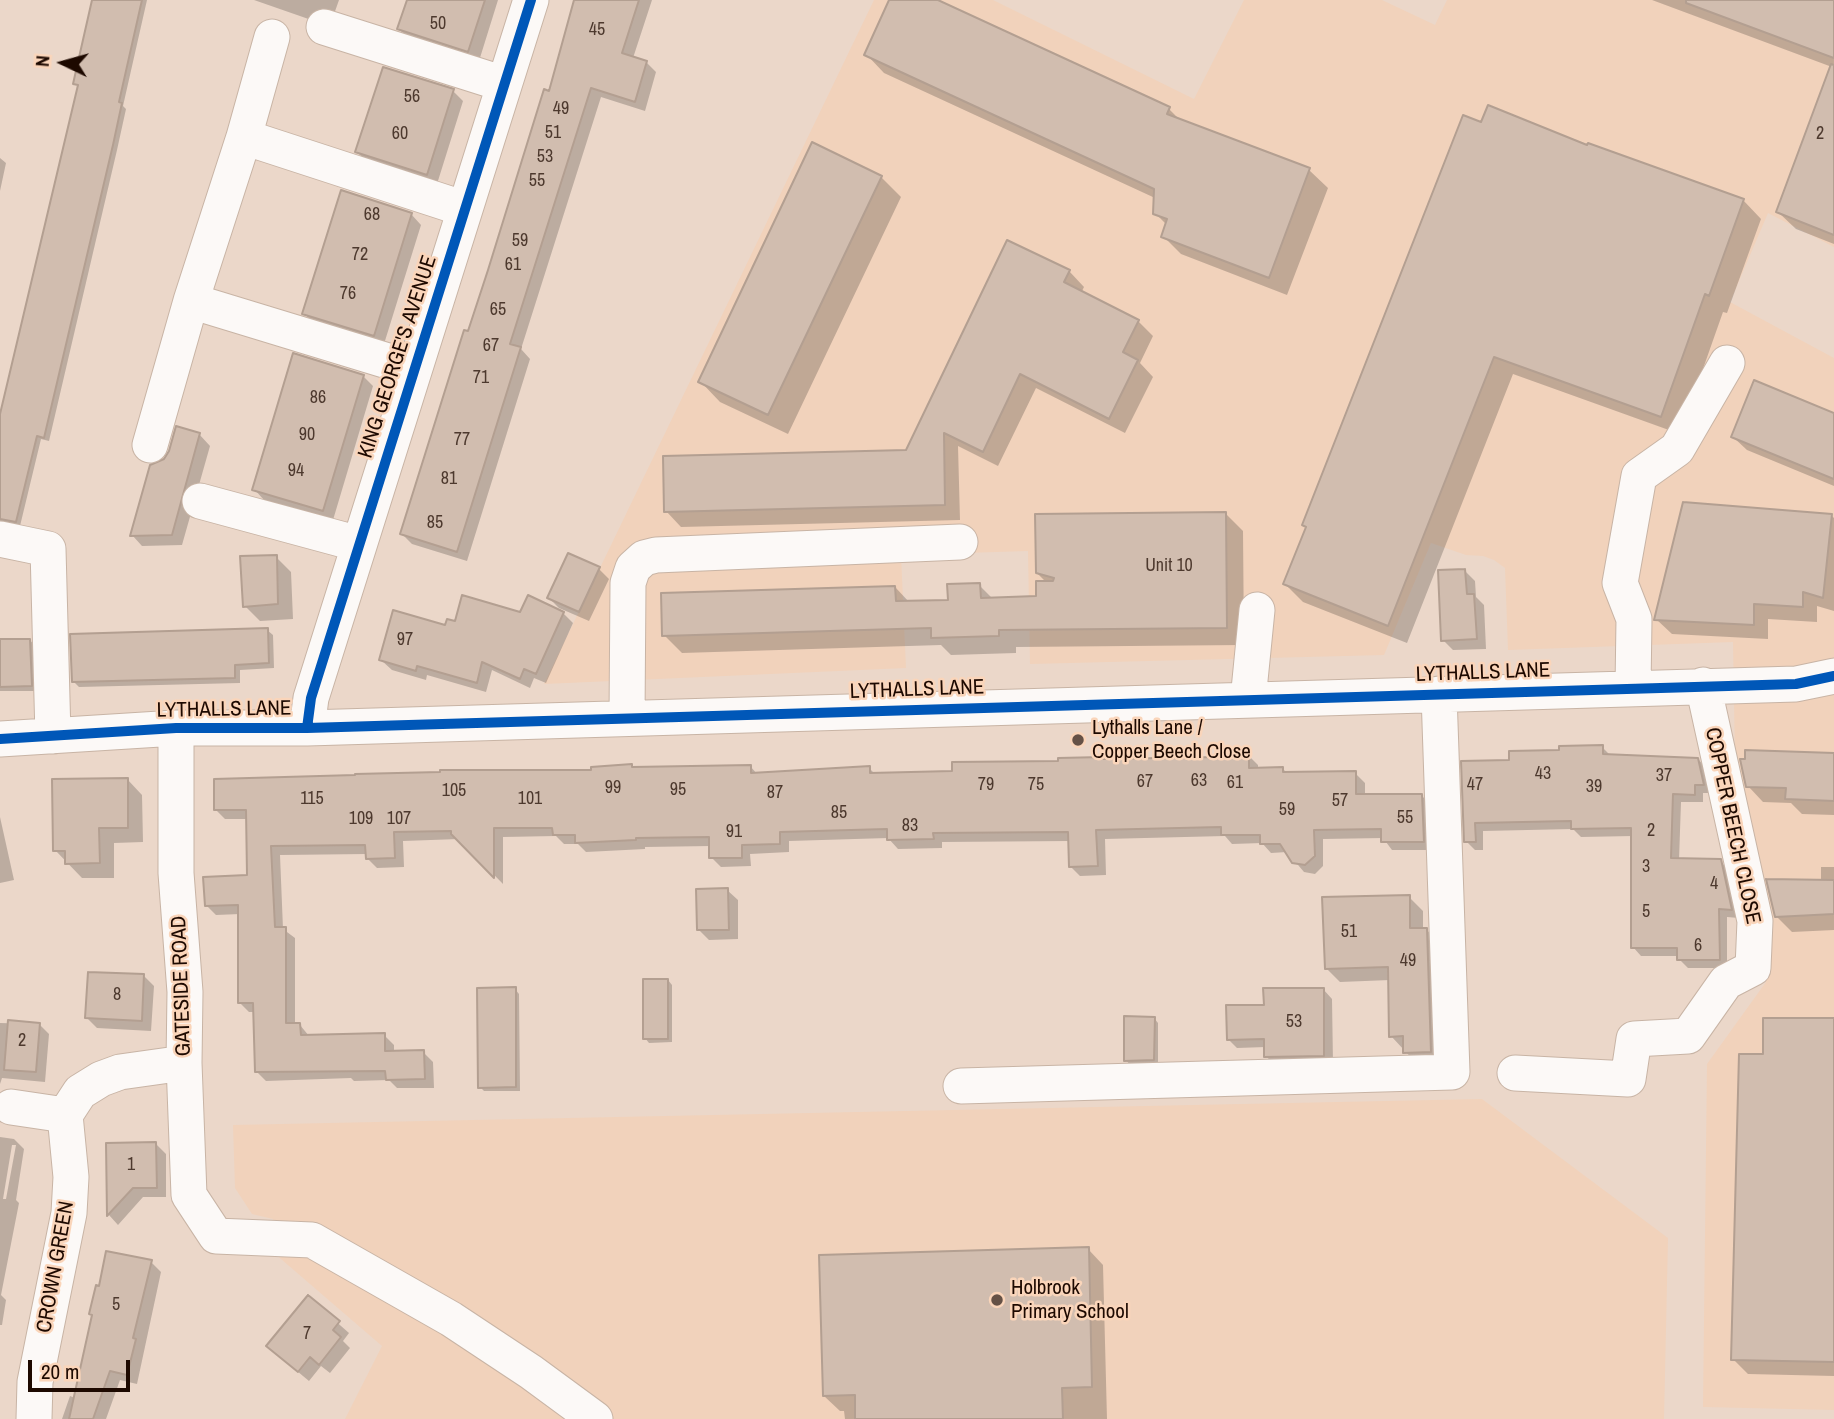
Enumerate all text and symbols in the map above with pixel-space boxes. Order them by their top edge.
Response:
house number: 50 [430,13,446,35]
house number: 45 [589,19,605,41]
north arrow [28,28,98,98]
text: N [29,54,56,68]
house number: 56 [404,86,420,108]
house number: 49 [553,98,569,120]
house number: 51 [545,122,561,144]
house number: 60 [392,123,408,145]
house number: 2 [1816,123,1824,145]
house number: 53 [537,146,553,168]
house number: 55 [529,170,545,192]
house number: 68 [364,204,380,226]
house number: 59 [512,230,528,252]
house number: 72 [352,244,368,266]
street label: KING GEORGE'S AVENUE [353,252,443,462]
house number: 61 [505,254,521,276]
house number: 76 [340,283,356,305]
house number: 65 [490,299,506,321]
house number: 67 [483,335,499,357]
house number: 71 [473,367,489,389]
house number: 86 [310,387,326,409]
house number: 90 [299,424,315,446]
house number: 77 [454,429,470,451]
house number: 94 [288,460,304,482]
house number: 81 [441,468,457,490]
house number: 85 [427,512,443,534]
house number: Unit 10 [1145,555,1193,577]
house number: 97 [397,629,413,651]
street label: LYTHALLS LANE [1415,658,1551,688]
street label: LYTHALLS LANE [849,675,985,705]
street label: LYTHALLS LANE [156,696,292,724]
place label: Lythalls Lane / Copper Beech Close [1092,715,1251,765]
street label: COPPER BEECH CLOSE [1699,726,1765,926]
marker: Lythalls Lane / Copper Beech Close [1070,732,1086,748]
house number: 43 [1535,763,1551,785]
house number: 37 [1656,765,1672,787]
house number: 63 [1191,770,1207,792]
house number: 67 [1137,771,1153,793]
house number: 61 [1227,772,1243,794]
house number: 79 [978,774,994,796]
house number: 75 [1028,774,1044,796]
house number: 47 [1467,774,1483,796]
house number: 39 [1586,776,1602,798]
house number: 99 [605,777,621,799]
house number: 95 [670,779,686,801]
house number: 105 [442,780,466,802]
house number: 87 [767,782,783,804]
house number: 115 [300,788,324,810]
house number: 101 [518,788,542,810]
house number: 57 [1332,790,1348,812]
house number: 59 [1279,799,1295,821]
house number: 85 [831,802,847,824]
house number: 55 [1397,807,1413,829]
house number: 109 [349,808,373,830]
house number: 107 [387,808,411,830]
house number: 83 [902,815,918,837]
house number: 2 [1647,820,1655,842]
house number: 91 [726,821,742,843]
house number: 3 [1642,856,1650,878]
house number: 4 [1710,873,1718,895]
house number: 5 [1642,901,1650,923]
street label: GATESIDE ROAD [167,915,197,1057]
house number: 51 [1341,921,1357,943]
house number: 6 [1694,935,1702,957]
house number: 49 [1400,950,1416,972]
house number: 8 [113,984,121,1006]
house number: 53 [1286,1011,1302,1033]
house number: 2 [18,1030,26,1052]
house number: 1 [127,1154,135,1176]
street label: CROWN GREEN [32,1199,80,1335]
place label: Holbrook Primary School [1011,1275,1129,1325]
marker: Holbrook Primary School [989,1292,1005,1308]
house number: 5 [112,1294,120,1316]
house number: 7 [303,1323,311,1345]
scale bar [32,1346,133,1390]
text: 20 m [41,1357,79,1386]

